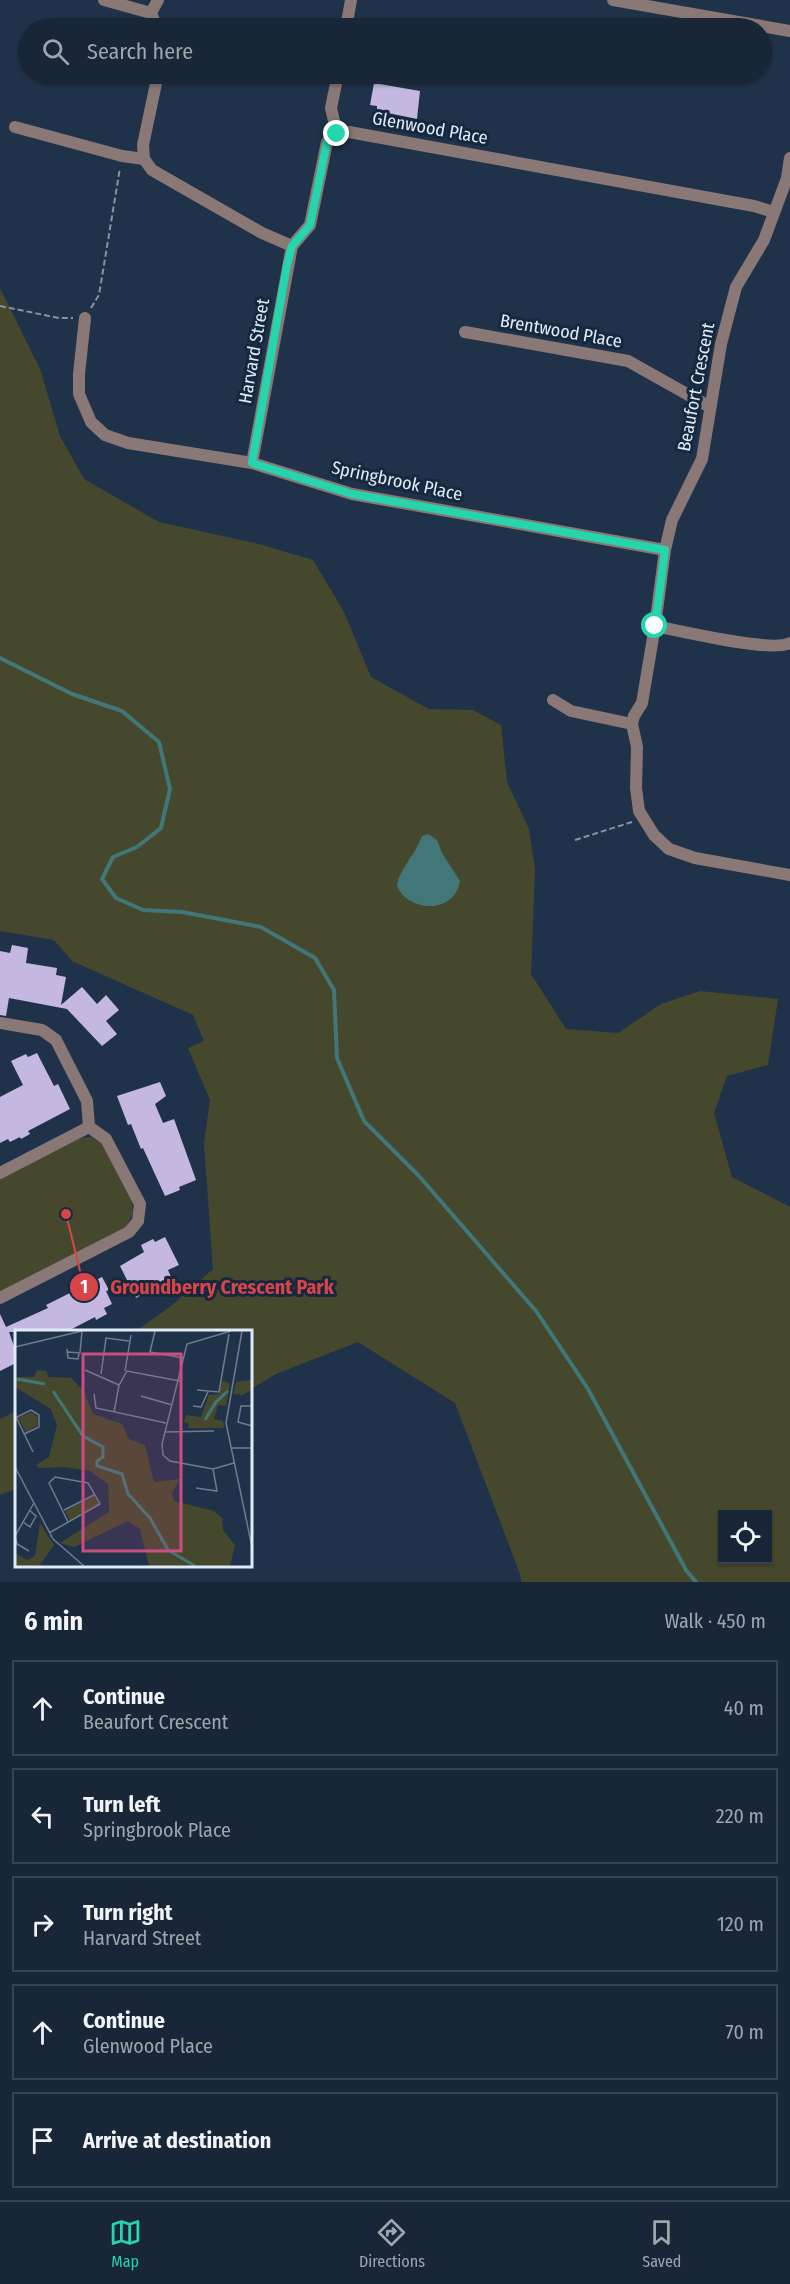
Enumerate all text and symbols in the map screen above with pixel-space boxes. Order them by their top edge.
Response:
search box [18,18,772,84]
icon: search [39,35,72,68]
text: Search here [87,38,193,65]
street label: Glenwood Place [371,107,490,149]
route end [323,120,349,146]
street label: Harvard Street [234,297,274,405]
street label: Brentwood Place [498,309,624,353]
street label: Beaufort Crescent [673,321,719,453]
street label: Springbrook Place [330,456,465,506]
route start [641,612,667,638]
callout: Groundberry Crescent Park [69,1268,346,1306]
text: Groundberry Crescent Park [110,1275,335,1299]
text: 1 [80,1276,88,1298]
inset map [15,1330,252,1567]
map controls [718,1510,772,1564]
button: locate [718,1510,772,1564]
text: 6 min [24,1606,83,1637]
text: Walk · 450 m [665,1609,766,1633]
text: Continue [83,1683,165,1710]
icon: ahead [26,1692,59,1725]
text: 40 m [724,1696,764,1720]
text: Beaufort Crescent [83,1710,228,1734]
text: Turn left [83,1791,161,1818]
icon: left [26,1800,59,1833]
text: 220 m [716,1804,764,1828]
text: Springbrook Place [83,1818,231,1842]
text: Turn right [83,1899,172,1926]
icon: right [26,1908,59,1941]
text: 120 m [717,1912,764,1936]
text: Harvard Street [83,1926,201,1950]
text: Continue [83,2007,165,2034]
icon: ahead [26,2016,59,2049]
text: 70 m [726,2020,764,2044]
text: Glenwood Place [83,2034,213,2058]
icon: arrive [26,2124,59,2157]
text: Arrive at destination [83,2127,271,2154]
tab: Map [109,2216,142,2271]
tab: Directions [359,2216,425,2271]
tab: Saved [642,2216,681,2271]

